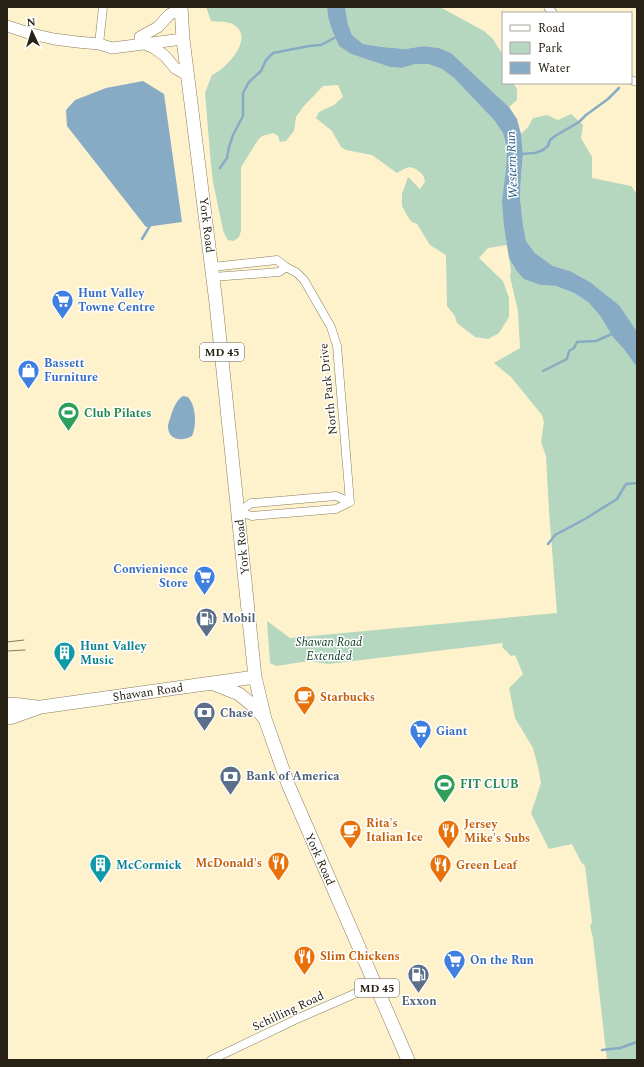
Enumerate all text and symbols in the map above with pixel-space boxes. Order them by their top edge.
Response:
north arrow [12,12,52,52]
legend [502,12,632,84]
text: N [26,14,36,31]
text: Road [538,19,565,38]
text: Park [538,39,563,58]
text: Water [538,59,570,78]
water label: Western Run [501,131,523,199]
street label: York Road [194,196,219,254]
place label: Hunt Valley Towne Centre [78,284,155,317]
supermarket icon: Hunt Valley Towne Centre [50,287,76,320]
street label: North Park Drive [314,342,343,436]
road number: MD 45 [200,343,244,361]
place label: Bassett Furniture [44,354,98,387]
shop icon: Bassett Furniture [15,357,41,390]
sports icon: Club Pilates [56,400,82,433]
place label: Club Pilates [84,404,152,423]
street label: York Road [230,518,255,576]
place label: Convienience Store [113,560,188,593]
supermarket icon: Convienience Store [191,563,217,596]
fuel station icon: Mobil [193,605,219,638]
place label: Mobil [222,609,255,628]
park label: Shawan Road Extended [296,633,362,666]
place label: Hunt Valley Music [80,637,148,670]
building icon: Hunt Valley Music [51,640,77,673]
street label: Shawan Road [112,678,185,707]
cafe icon: Starbucks [291,684,317,717]
place label: Starbucks [320,688,375,707]
bank icon: Chase [191,700,217,733]
place label: Chase [220,704,253,723]
supermarket icon: Giant [408,718,434,751]
place label: Giant [436,722,468,741]
bank icon: Bank of America [217,763,243,796]
place label: Bank of America [246,767,340,786]
sports icon: FIT CLUB [431,771,457,804]
place label: FIT CLUB [460,775,519,794]
place label: Rita's Italian Ice [366,814,423,847]
place label: Jersey Mike's Subs [464,815,530,848]
cafe icon: Rita's Italian Ice [337,817,363,850]
restaurant icon: Jersey Mike's Subs [436,818,462,851]
street label: York Road [300,830,340,889]
restaurant icon: McDonald's [265,850,291,883]
building icon: McCormick [87,852,113,885]
restaurant icon: Green Leaf [427,852,453,885]
place label: McDonald's [195,854,262,873]
place label: McCormick [116,856,182,875]
place label: Green Leaf [456,856,519,875]
restaurant icon: Slim Chickens [291,943,317,976]
place label: Slim Chickens [320,947,400,966]
supermarket icon: On the Run [441,947,467,980]
place label: On the Run [470,951,535,970]
fuel station icon: Exxon [406,961,432,994]
road number: MD 45 [355,979,399,997]
street label: Schilling Road [249,986,328,1036]
place label: Exxon [401,992,437,1011]

